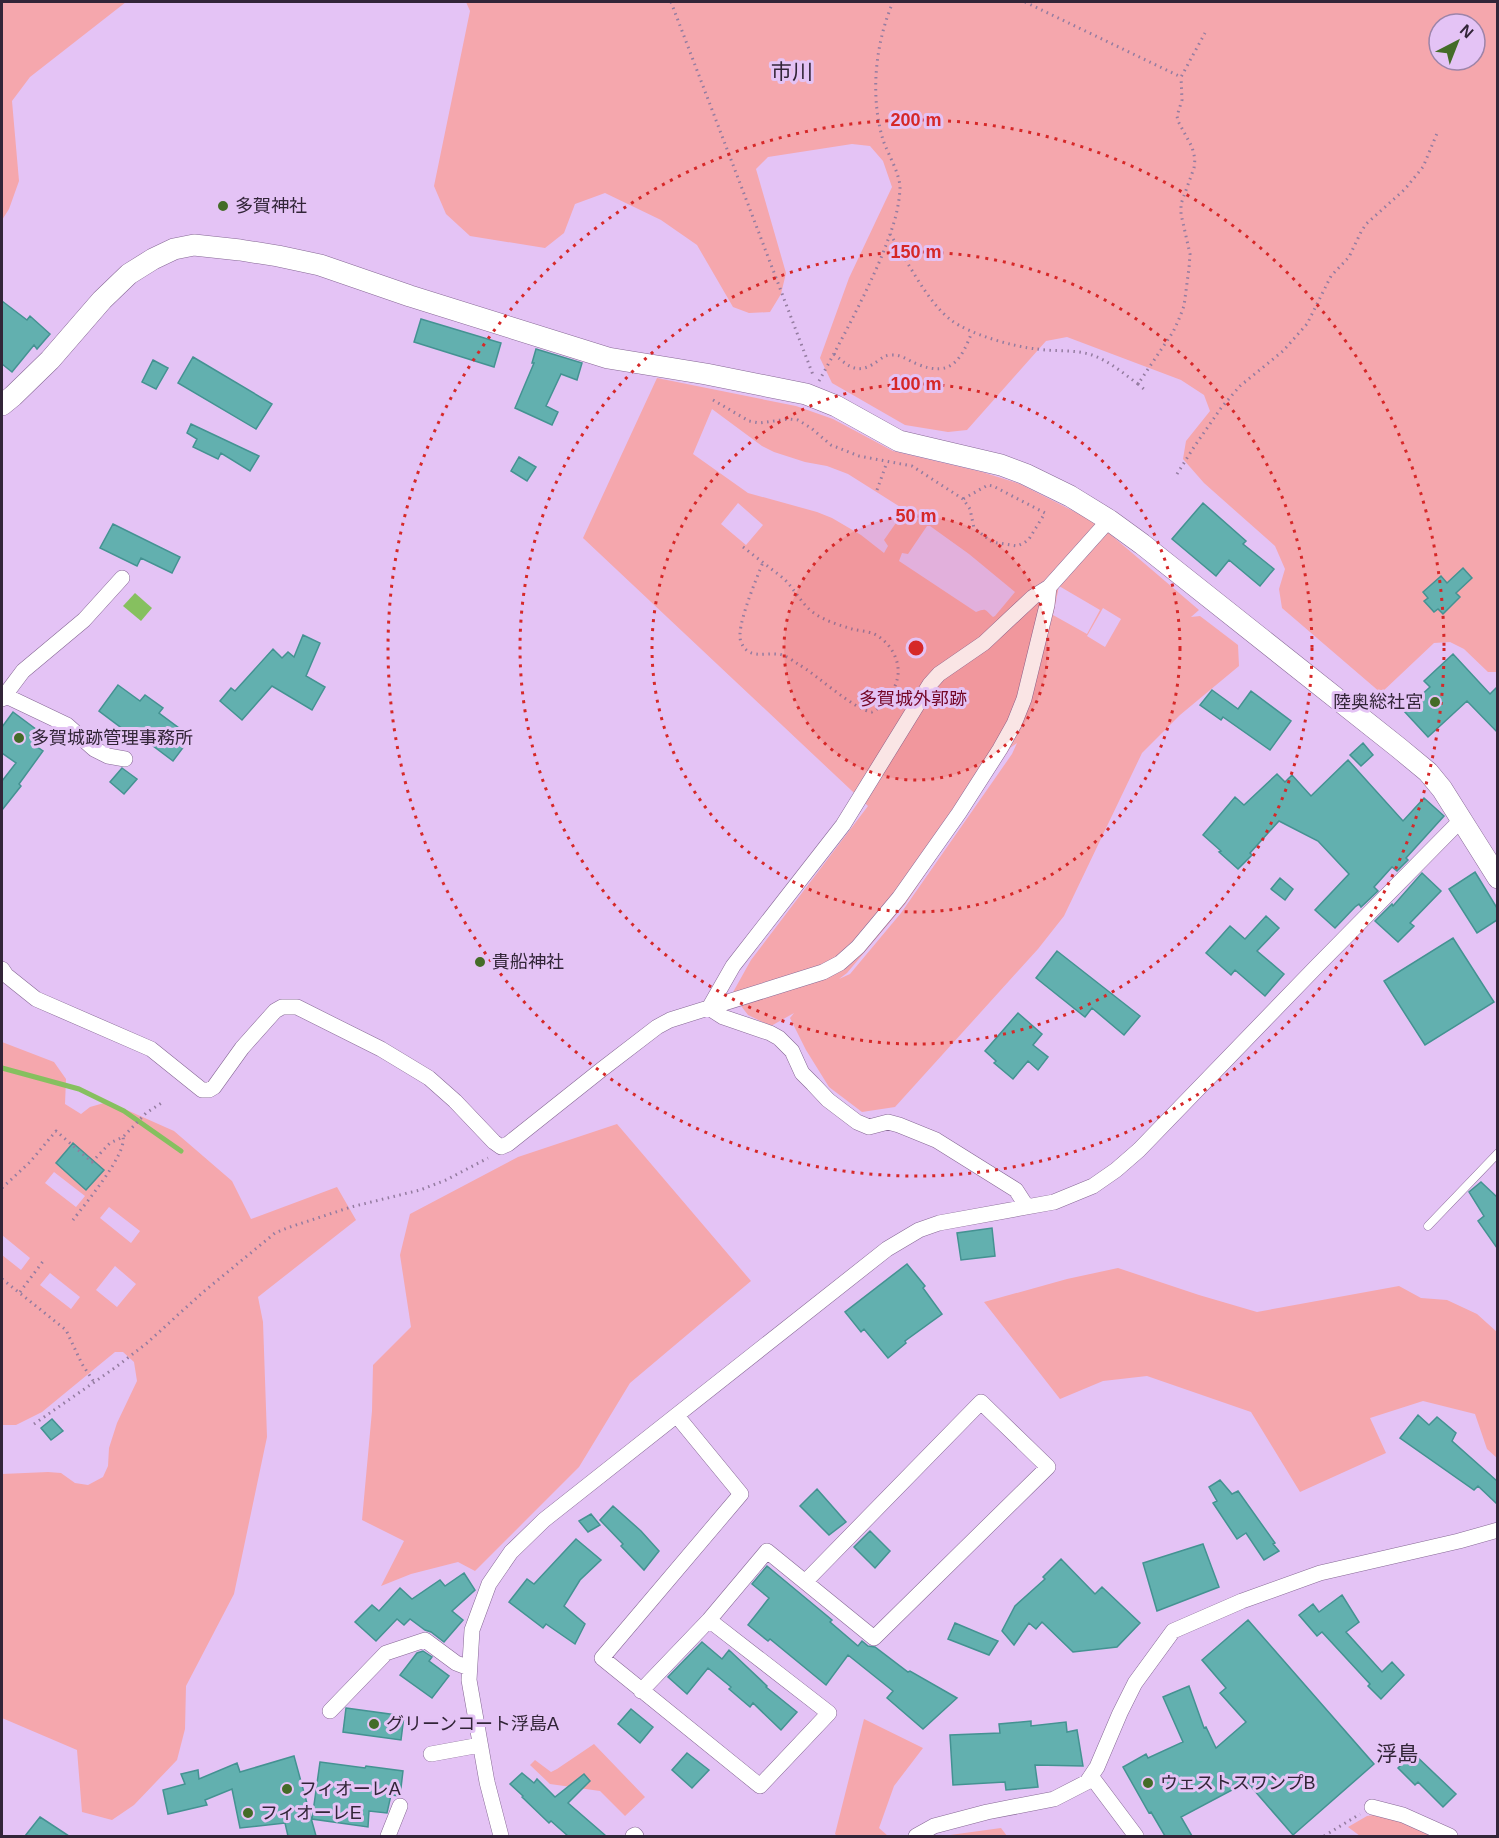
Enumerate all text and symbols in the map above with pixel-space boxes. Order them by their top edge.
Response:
north arrow [1427,12,1487,72]
text: N [1457,21,1477,41]
district label: 市川 [771,60,813,83]
text: 200 m [890,110,942,130]
place label: 多賀神社 [235,196,307,216]
marker: 多賀神社 [216,199,230,213]
text: 150 m [890,242,942,262]
text: 100 m [890,374,942,394]
text: 50 m [895,506,937,526]
centre of rings [906,638,926,658]
park label: 多賀城外郭跡 [859,689,967,709]
place label: 陸奥総社宮 [1333,692,1423,712]
marker: 陸奥総社宮 [1428,695,1442,709]
place label: 多賀城跡管理事務所 [31,728,193,748]
marker: 多賀城跡管理事務所 [12,731,26,745]
place label: 貴船神社 [492,952,564,972]
marker: 貴船神社 [473,955,487,969]
place label: グリーンコート浮島A [386,1714,559,1734]
marker: グリーンコート浮島A [367,1717,381,1731]
district label: 浮島 [1376,1742,1418,1765]
place label: ウェストスワンプB [1160,1773,1315,1793]
marker: ウェストスワンプB [1141,1776,1155,1790]
place label: フィオーレA [299,1779,401,1799]
marker: フィオーレA [280,1782,294,1796]
place label: フィオーレE [260,1803,362,1823]
marker: フィオーレE [241,1806,255,1820]

